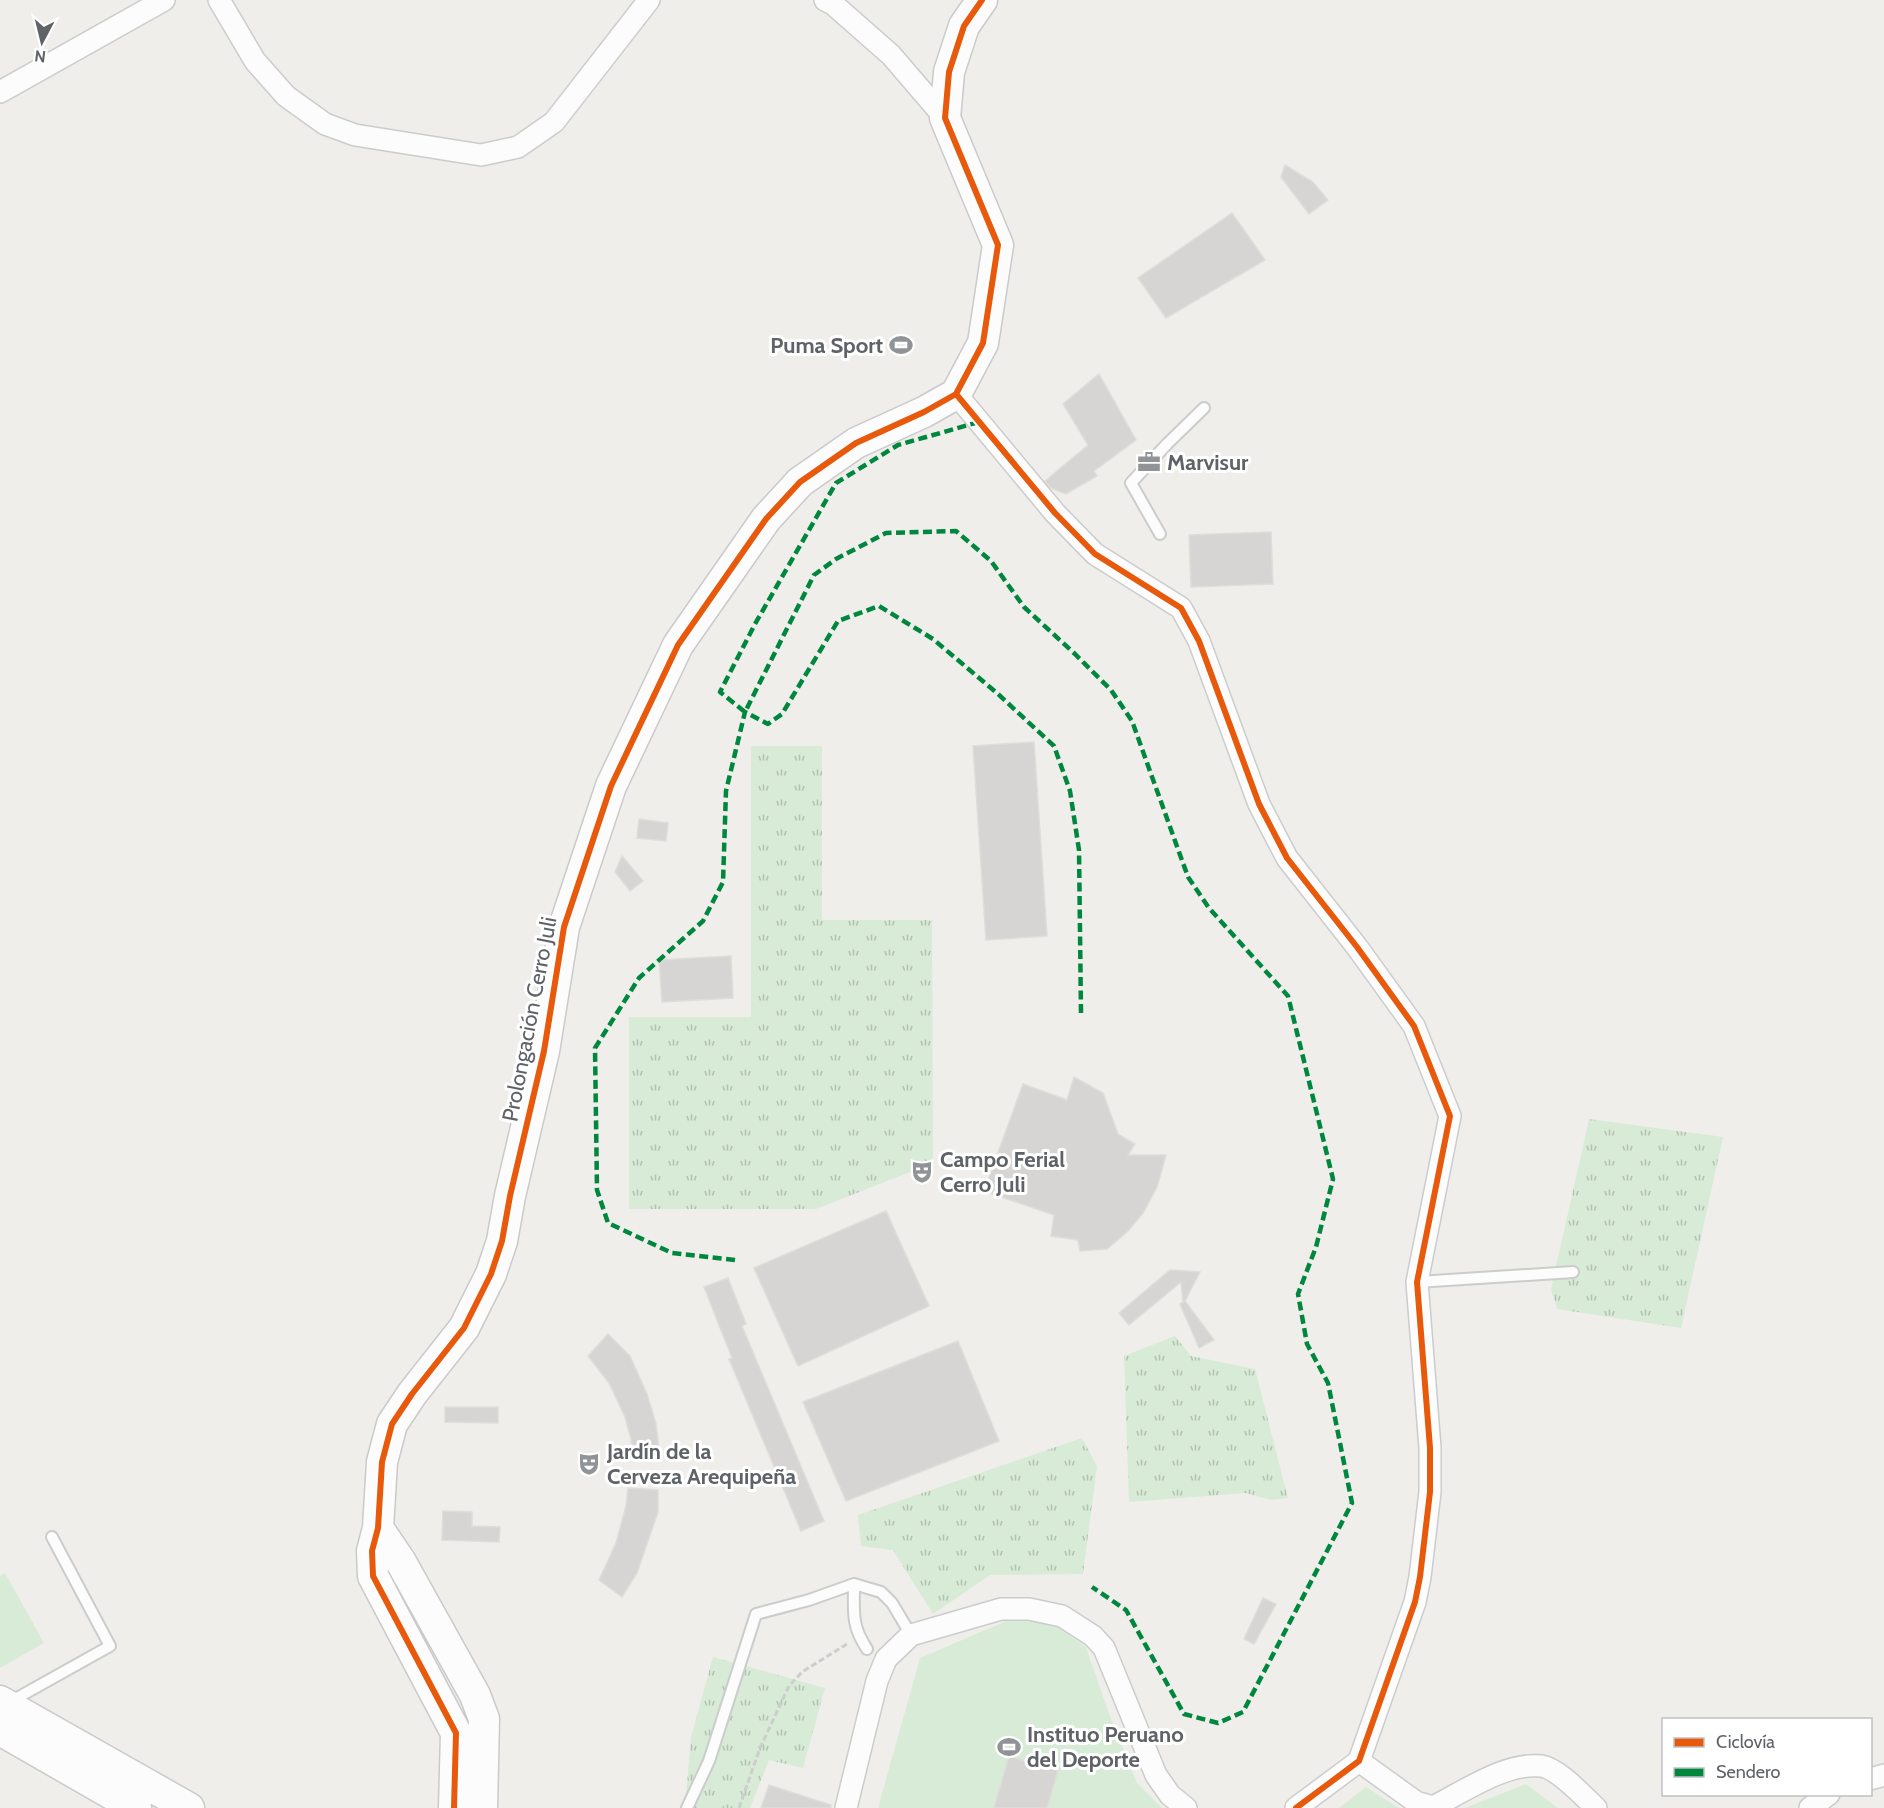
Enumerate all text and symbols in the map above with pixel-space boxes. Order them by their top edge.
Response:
north arrow [12,12,72,72]
text: N [33,46,47,67]
place label: Puma Sport [770,332,883,359]
sports icon: Puma Sport [888,332,914,358]
office icon: Marvisur [1136,449,1162,475]
place label: Marvisur [1167,449,1249,476]
street label: Prolongación Cerro Juli [496,914,563,1124]
place label: Campo Ferial Cerro Juli [940,1146,1065,1198]
theatre icon: Campo Ferial Cerro Juli [909,1159,935,1185]
place label: Jardín de la Cerveza Arequipeña [606,1438,796,1490]
theatre icon: Jardín de la Cerveza Arequipeña [576,1451,602,1477]
legend [1662,1718,1872,1796]
place label: Instituo Peruano del Deporte [1027,1721,1184,1773]
text: Ciclovía [1716,1731,1775,1753]
sports icon: Instituo Peruano del Deporte [996,1734,1022,1760]
text: Sendero [1716,1761,1780,1783]

